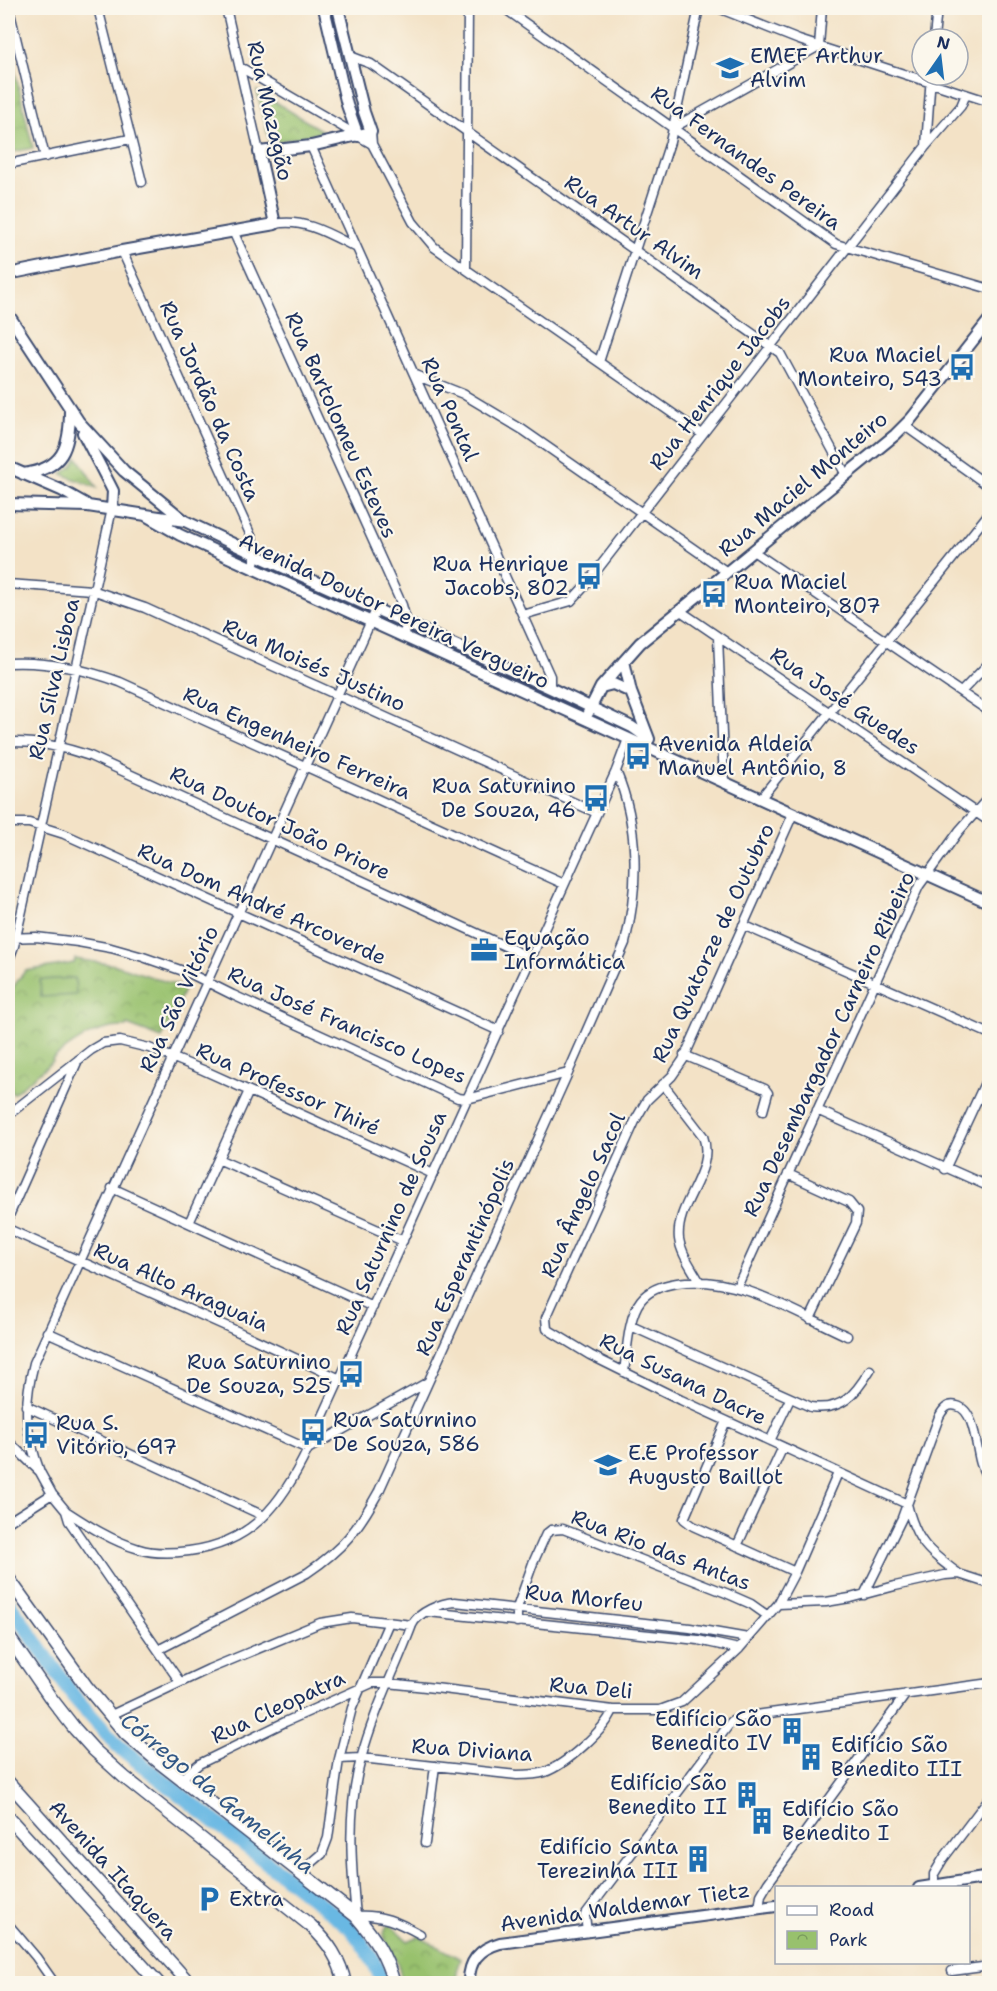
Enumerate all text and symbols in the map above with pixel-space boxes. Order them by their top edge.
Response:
north arrow [910,27,970,87]
text: N [935,31,952,55]
street label: Rua Mazagão [240,38,300,184]
place label: EMEF Arthur Alvim [750,42,883,94]
school or university icon: EMEF Arthur Alvim [715,53,745,83]
street label: Rua Fernandes Pereira [645,79,847,237]
street label: Rua Artur Alvim [559,168,709,286]
street label: Rua Henrique Jacobs [643,290,797,476]
street label: Rua Jordão da Costa [153,297,267,505]
street label: Rua Bartolomeu Esteves [278,307,404,543]
place label: Rua Maciel Monteiro, 543 [798,341,943,393]
bus stop icon: Rua Maciel Monteiro, 543 [947,352,977,382]
street label: Rua Pontal [415,353,486,466]
street label: Rua Maciel Monteiro [713,405,893,563]
street label: Avenida Doutor Pereira Vergueiro [234,527,554,695]
place label: Rua Henrique Jacobs, 802 [432,550,569,602]
bus stop icon: Rua Henrique Jacobs, 802 [574,561,604,591]
place label: Rua Maciel Monteiro, 807 [734,568,881,620]
bus stop icon: Rua Maciel Monteiro, 807 [699,579,729,609]
street label: Rua Silva Lisboa [22,595,86,763]
street label: Rua Moisés Justino [218,612,410,718]
street label: Rua José Guedes [765,641,925,761]
street label: Rua Engenheiro Ferreira [179,680,415,806]
place label: Avenida Aldeia Manuel Antônio, 8 [658,730,847,782]
bus stop icon: Avenida Aldeia Manuel Antônio, 8 [623,741,653,771]
street label: Rua Doutor João Priore [165,760,395,886]
place label: Rua Saturnino De Souza, 46 [432,772,576,824]
bus stop icon: Rua Saturnino De Souza, 46 [581,783,611,813]
street label: Rua Quatorze de Outubro [645,819,781,1067]
street label: Rua Dom André Arcoverde [133,836,391,972]
street label: Rua Desembargador Carneiro Ribeiro [736,867,922,1221]
street label: Rua São Vitório [133,921,225,1077]
place label: Equação Informática [504,924,625,976]
office icon: Equação Informática [469,935,499,965]
street label: Rua José Francisco Lopes [223,960,471,1090]
street label: Rua Professor Thiré [192,1036,384,1142]
street label: Rua Saturnino de Sousa [329,1107,453,1339]
street label: Rua Ângelo Sacol [533,1107,632,1282]
street label: Rua Esperantinópolis [409,1154,521,1360]
street label: Rua Alto Araguaia [89,1236,273,1338]
street label: Rua Susana Dacre [595,1326,771,1432]
place label: Rua Saturnino De Souza, 525 [186,1348,331,1400]
bus stop icon: Rua Saturnino De Souza, 525 [336,1359,366,1389]
place label: Rua Saturnino De Souza, 586 [333,1406,480,1458]
place label: Rua S. Vitório, 697 [56,1409,177,1461]
bus stop icon: Rua Saturnino De Souza, 586 [298,1417,328,1447]
bus stop icon: Rua S. Vitório, 697 [21,1420,51,1450]
place label: E.E Professor Augusto Baillot [628,1439,783,1491]
school or university icon: E.E Professor Augusto Baillot [593,1450,623,1480]
street label: Rua Rio das Antas [567,1503,755,1597]
street label: Rua Morfeu [524,1578,644,1618]
street label: Rua Cleopatra [207,1664,349,1750]
street label: Rua Deli [548,1670,634,1706]
place label: Edifício São Benedito IV [651,1705,772,1757]
water label: Córrego da Gamelinha [115,1706,321,1881]
building icon: Edifício São Benedito IV [777,1716,807,1746]
place label: Edifício São Benedito III [831,1731,962,1783]
street label: Rua Diviana [410,1732,534,1768]
building icon: Edifício São Benedito III [796,1742,826,1772]
place label: Edifício São Benedito II [608,1769,727,1821]
building icon: Edifício São Benedito II [732,1780,762,1810]
street label: Avenida Itaquera [42,1794,184,1946]
place label: Edifício São Benedito I [782,1795,899,1847]
building icon: Edifício São Benedito I [747,1806,777,1836]
place label: Edifício Santa Terezinha III [537,1833,678,1885]
building icon: Edifício Santa Terezinha III [683,1844,713,1874]
street label: Avenida Waldemar Tietz [498,1876,752,1938]
parking icon: Extra [194,1884,224,1914]
place label: Extra [229,1885,284,1913]
legend [775,1886,970,1964]
text: Road [829,1898,874,1922]
text: Park [829,1928,868,1952]

